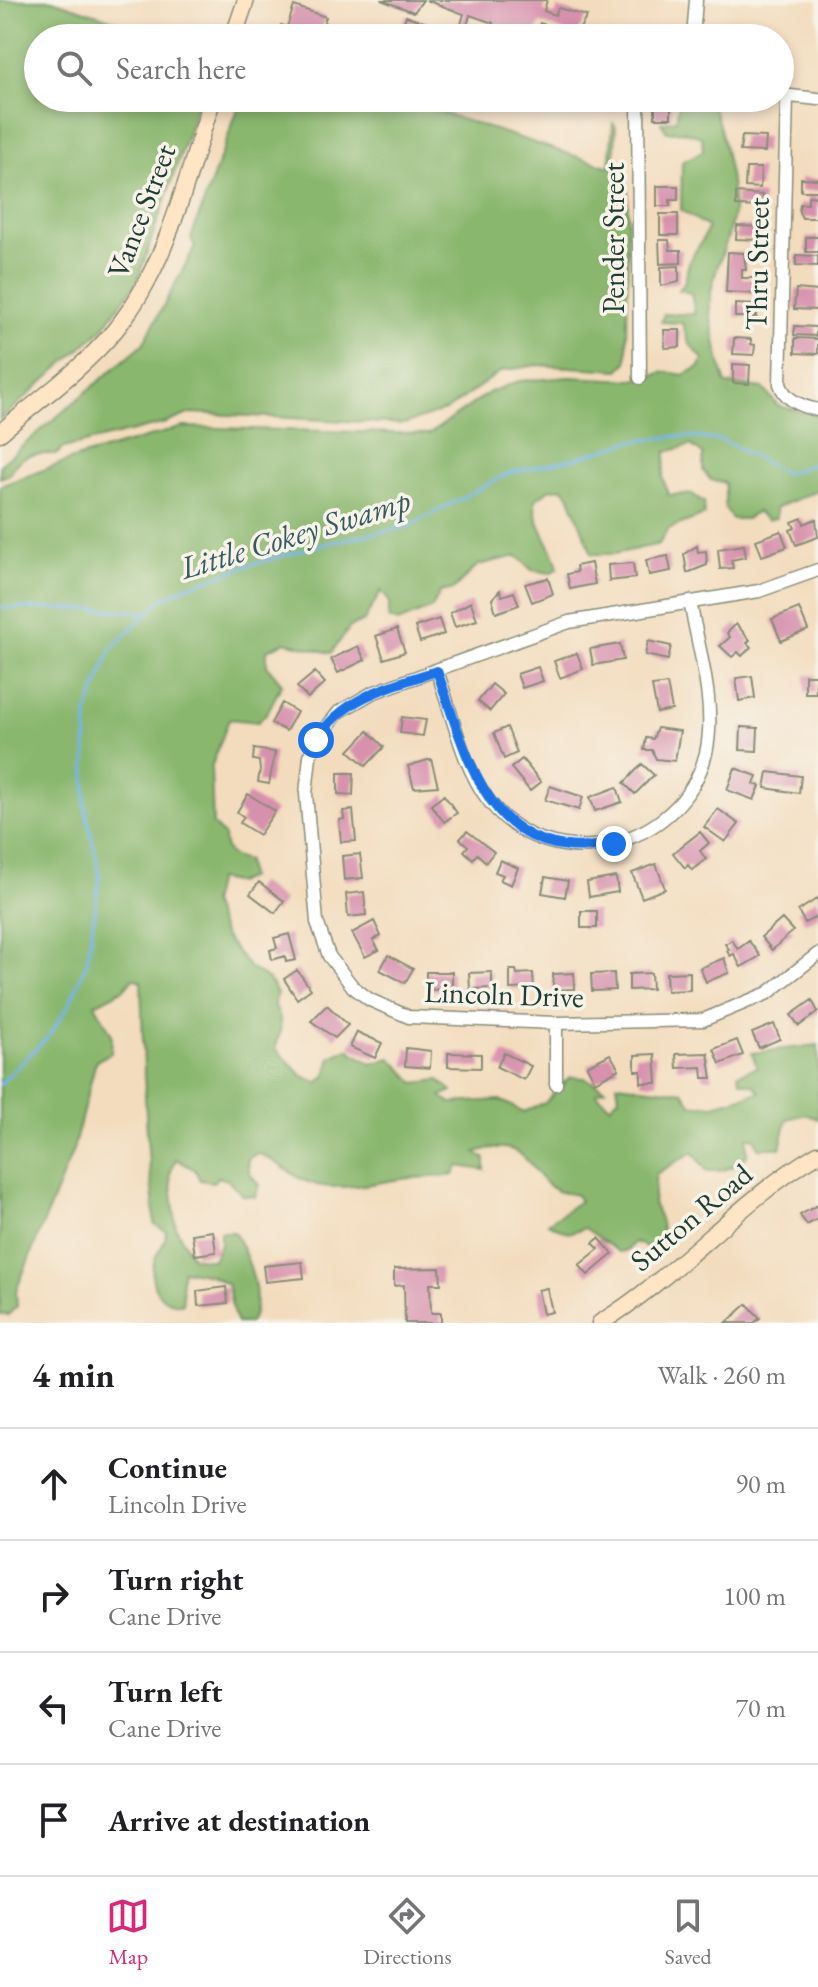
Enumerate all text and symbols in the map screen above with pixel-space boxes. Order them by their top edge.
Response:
search box [24,24,794,112]
icon: search [52,46,96,90]
text: Search here [116,49,246,88]
street label: Vance Street [98,138,185,283]
street label: Pender Street [594,162,633,314]
street label: Thru Street [736,196,778,331]
water label: Little Cokey Swamp [174,479,415,589]
route start [298,722,334,758]
route end [596,826,632,862]
street label: Lincoln Drive [423,972,585,1016]
street label: Sutton Road [622,1154,761,1280]
text: 4 min [32,1353,115,1397]
text: Walk · 260 m [658,1358,786,1392]
text: Continue [108,1448,227,1487]
icon: ahead [32,1462,76,1506]
text: 90 m [736,1467,786,1501]
text: Lincoln Drive [108,1487,247,1521]
text: Turn right [108,1560,244,1599]
icon: right [32,1574,76,1618]
text: 100 m [723,1579,786,1613]
text: Cane Drive [108,1599,221,1633]
text: Turn left [108,1672,222,1711]
icon: left [32,1686,76,1730]
text: 70 m [736,1691,786,1725]
text: Cane Drive [108,1711,221,1745]
icon: arrive [32,1798,76,1842]
text: Arrive at destination [108,1801,370,1840]
tab: Map [106,1894,150,1971]
tab: Directions [363,1894,452,1971]
tab: Saved [664,1894,712,1971]

